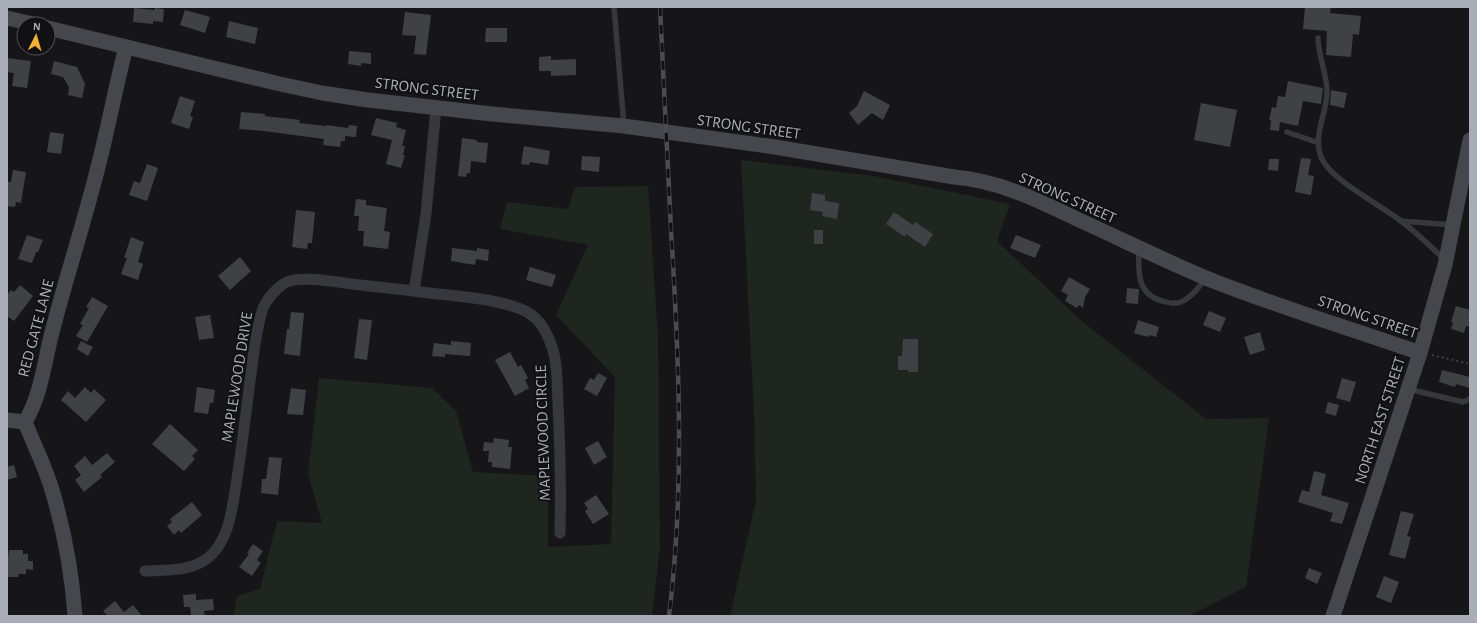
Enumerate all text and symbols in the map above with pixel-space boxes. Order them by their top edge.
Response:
north arrow [16,16,56,56]
text: N [33,21,41,32]
street label: STRONG STREET [374,75,480,103]
street label: STRONG STREET [696,112,802,142]
street label: STRONG STREET [1017,169,1119,226]
street label: RED GATE LANE [15,277,57,379]
street label: STRONG STREET [1316,292,1420,342]
street label: MAPLEWOOD DRIVE [219,311,255,444]
street label: NORTH EAST STREET [1352,355,1408,486]
street label: MAPLEWOOD CIRCLE [533,364,553,501]

